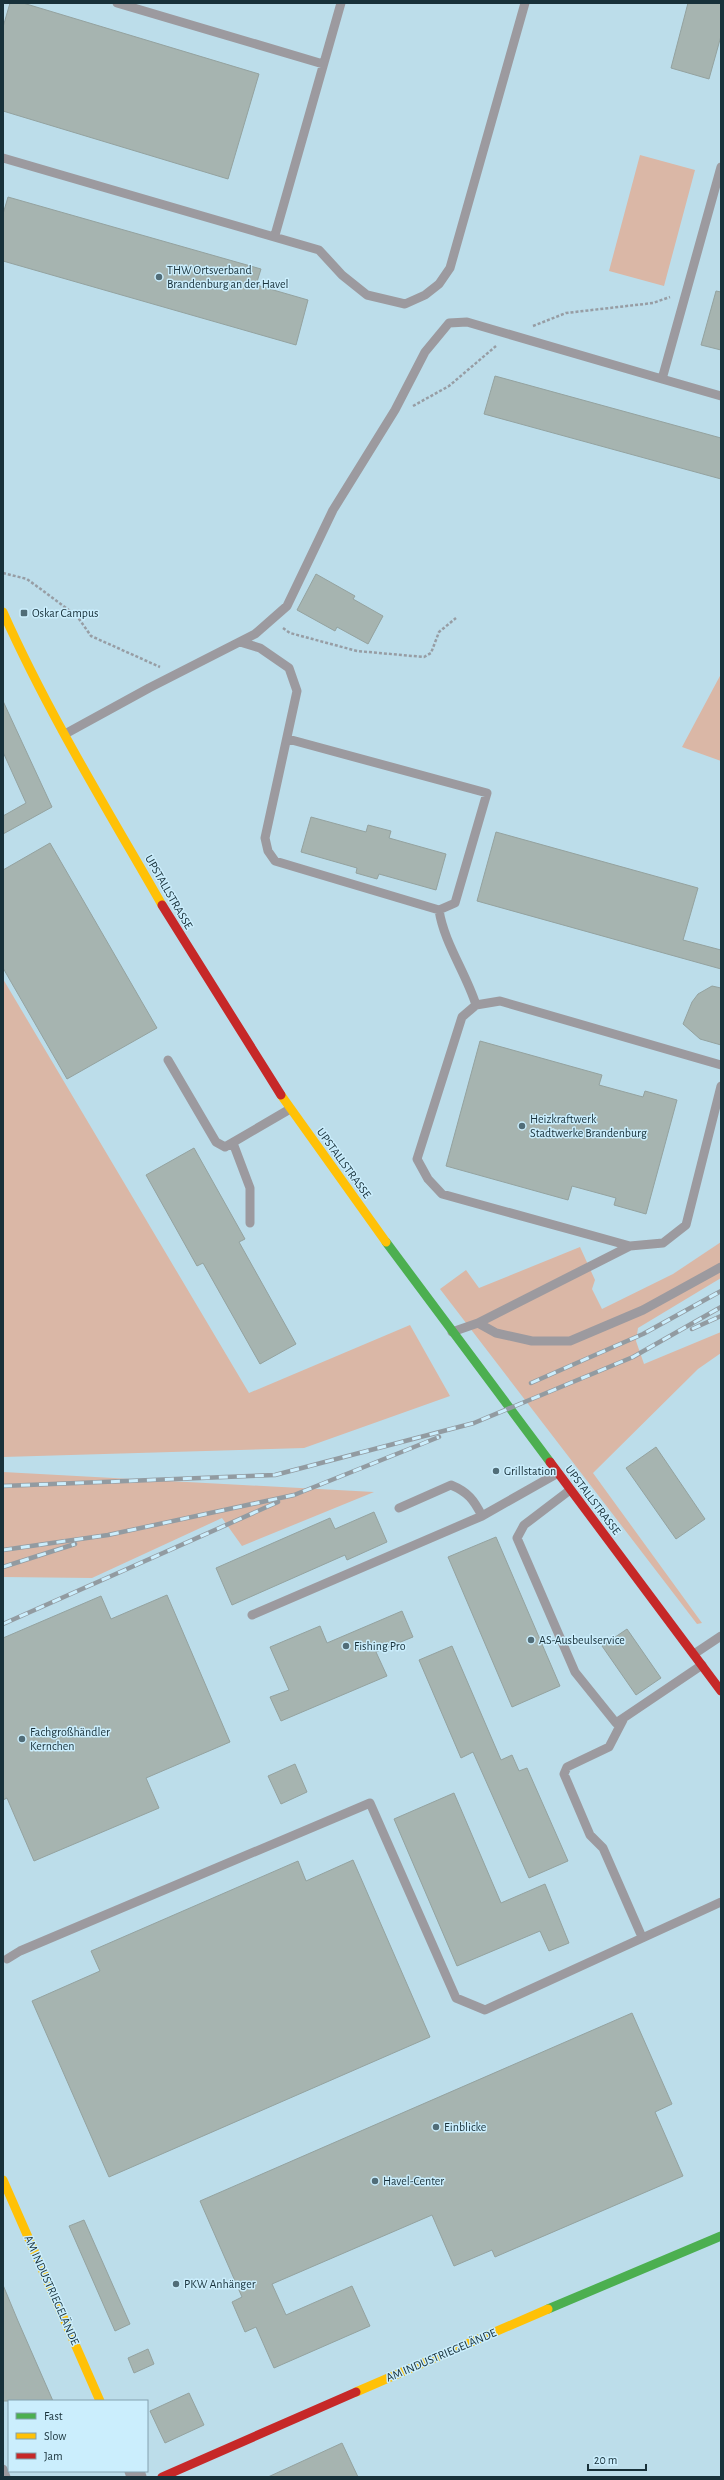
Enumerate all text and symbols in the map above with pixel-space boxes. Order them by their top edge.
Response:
place label: THW Ortsverband Brandenburg an der Havel [167,264,288,290]
marker: THW Ortsverband Brandenburg an der Havel [154,272,164,282]
place label: Oskar Campus [32,607,99,619]
marker: Oskar Campus [19,608,29,618]
street label: UPSTALLSTRASSE [143,853,195,931]
place label: Heizkraftwerk Stadtwerke Brandenburg [530,1113,647,1139]
marker: Heizkraftwerk Stadtwerke Brandenburg [517,1121,527,1131]
street label: UPSTALLSTRASSE [315,1126,373,1200]
street label: UPSTALLSTRASSE [563,1463,623,1537]
place label: Grillstation [504,1465,556,1477]
marker: Grillstation [491,1466,501,1476]
place label: AS-Ausbeulservice [539,1634,625,1646]
marker: AS-Ausbeulservice [526,1635,536,1645]
place label: Fishing Pro [354,1640,406,1652]
marker: Fishing Pro [341,1641,351,1651]
place label: Fachgroßhändler Kernchen [30,1726,110,1752]
marker: Fachgroßhändler Kernchen [17,1734,27,1744]
place label: Einblicke [444,2121,486,2133]
marker: Einblicke [431,2122,441,2132]
place label: Havel-Center [383,2175,444,2187]
marker: Havel-Center [370,2176,380,2186]
street label: AM INDUSTRIEGELÄNDE [22,2233,83,2347]
place label: PKW Anhänger [184,2278,256,2290]
marker: PKW Anhänger [171,2279,181,2289]
street label: AM INDUSTRIEGELÄNDE [384,2325,498,2384]
legend [8,2400,148,2472]
text: Fast [44,2410,63,2422]
text: Slow [44,2430,66,2442]
scale bar [588,2446,646,2472]
text: Jam [44,2450,63,2462]
text: 20 m [594,2454,617,2466]

